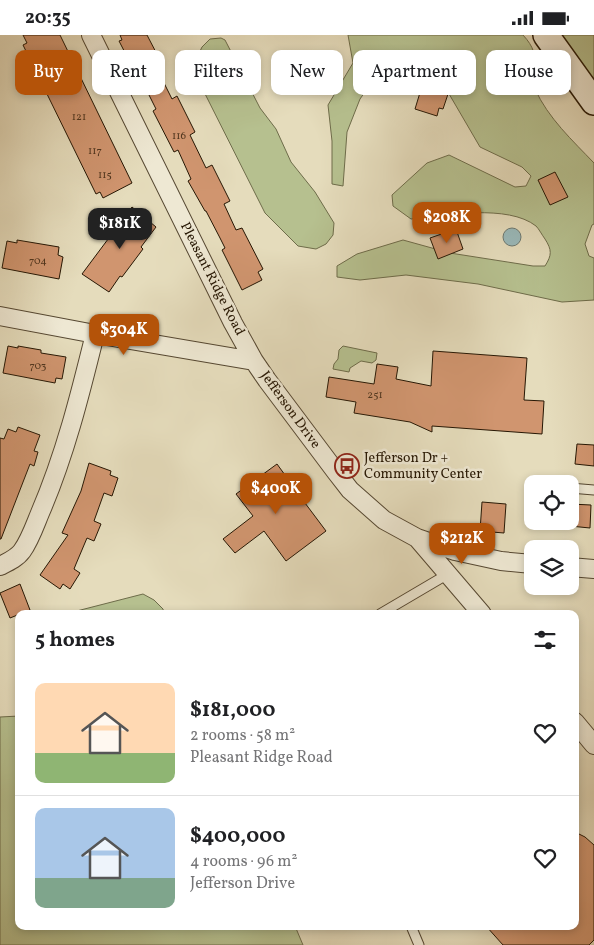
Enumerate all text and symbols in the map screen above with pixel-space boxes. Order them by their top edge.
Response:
text: 20:35 [25,5,71,31]
chip: Buy [15,50,82,95]
chip: Rent [92,50,165,95]
chip: Filters [175,50,261,95]
chip: New [271,50,343,95]
chip: Apartment [353,50,476,95]
chip: House [486,50,571,95]
house number: 121 [72,110,86,125]
house number: 116 [172,129,186,144]
house number: 117 [88,144,102,159]
house number: 115 [98,168,112,183]
pin: $208K [412,201,482,244]
pin: $181K [85,207,155,250]
text: $208K [423,207,471,229]
text: $181K [99,213,141,235]
street label: Pleasant Ridge Road [175,219,249,339]
house number: 704 [29,254,47,269]
pin: $304K [89,313,159,356]
text: $304K [100,319,148,341]
house number: 703 [30,359,47,374]
street label: Jefferson Drive [255,367,325,453]
house number: 251 [367,388,383,403]
place label: Jefferson Dr + Community Center [364,449,482,484]
bus stop icon: Jefferson Dr + Community Center [334,453,360,479]
pin: $400K [241,473,311,515]
map controls [524,475,579,595]
button: locate [524,475,579,530]
text: $400K [251,478,301,500]
pin: $212K [427,523,497,565]
text: $212K [440,528,484,550]
button: layers [524,540,579,595]
text: 5 homes [35,626,115,655]
icon: filters [531,626,559,654]
text: $181,000 [190,696,275,725]
icon: home [75,703,135,763]
icon: heart [531,719,559,747]
text: 2 rooms · 58 m² [190,725,295,747]
text: Pleasant Ridge Road [190,747,333,769]
text: $400,000 [190,822,285,851]
icon: home [75,828,135,888]
icon: heart [531,844,559,872]
text: 4 rooms · 96 m² [190,851,297,873]
text: Jefferson Drive [190,873,295,895]

